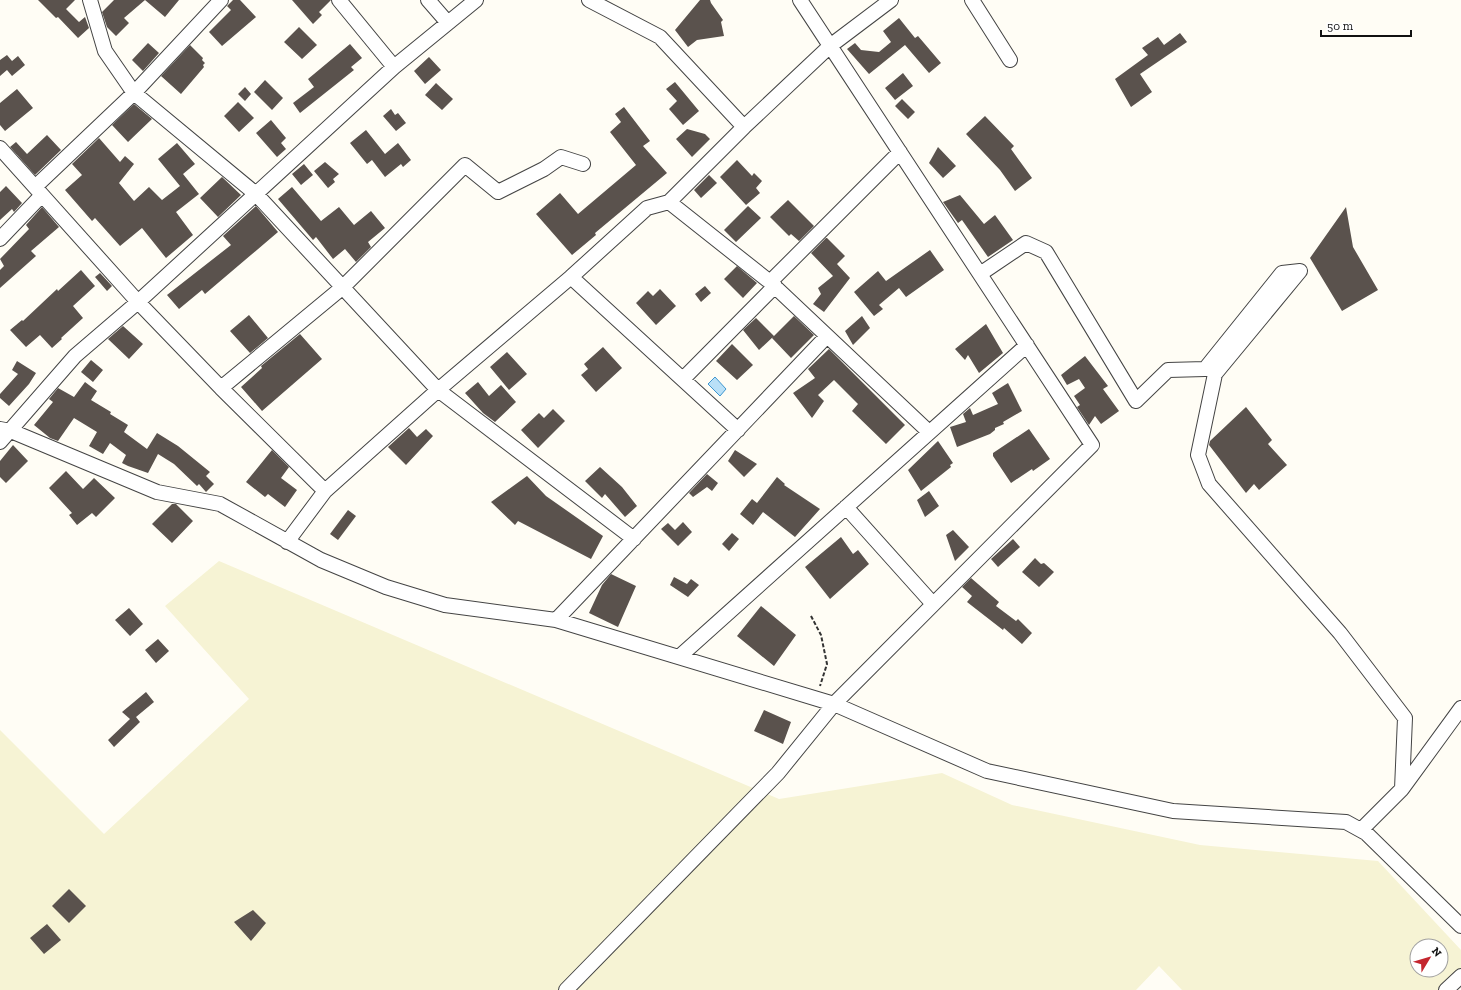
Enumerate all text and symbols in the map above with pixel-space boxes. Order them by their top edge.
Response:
scale bar [1321,12,1411,38]
text: 50 m [1327,19,1354,33]
north arrow [1409,938,1449,978]
text: N [1429,945,1445,960]

